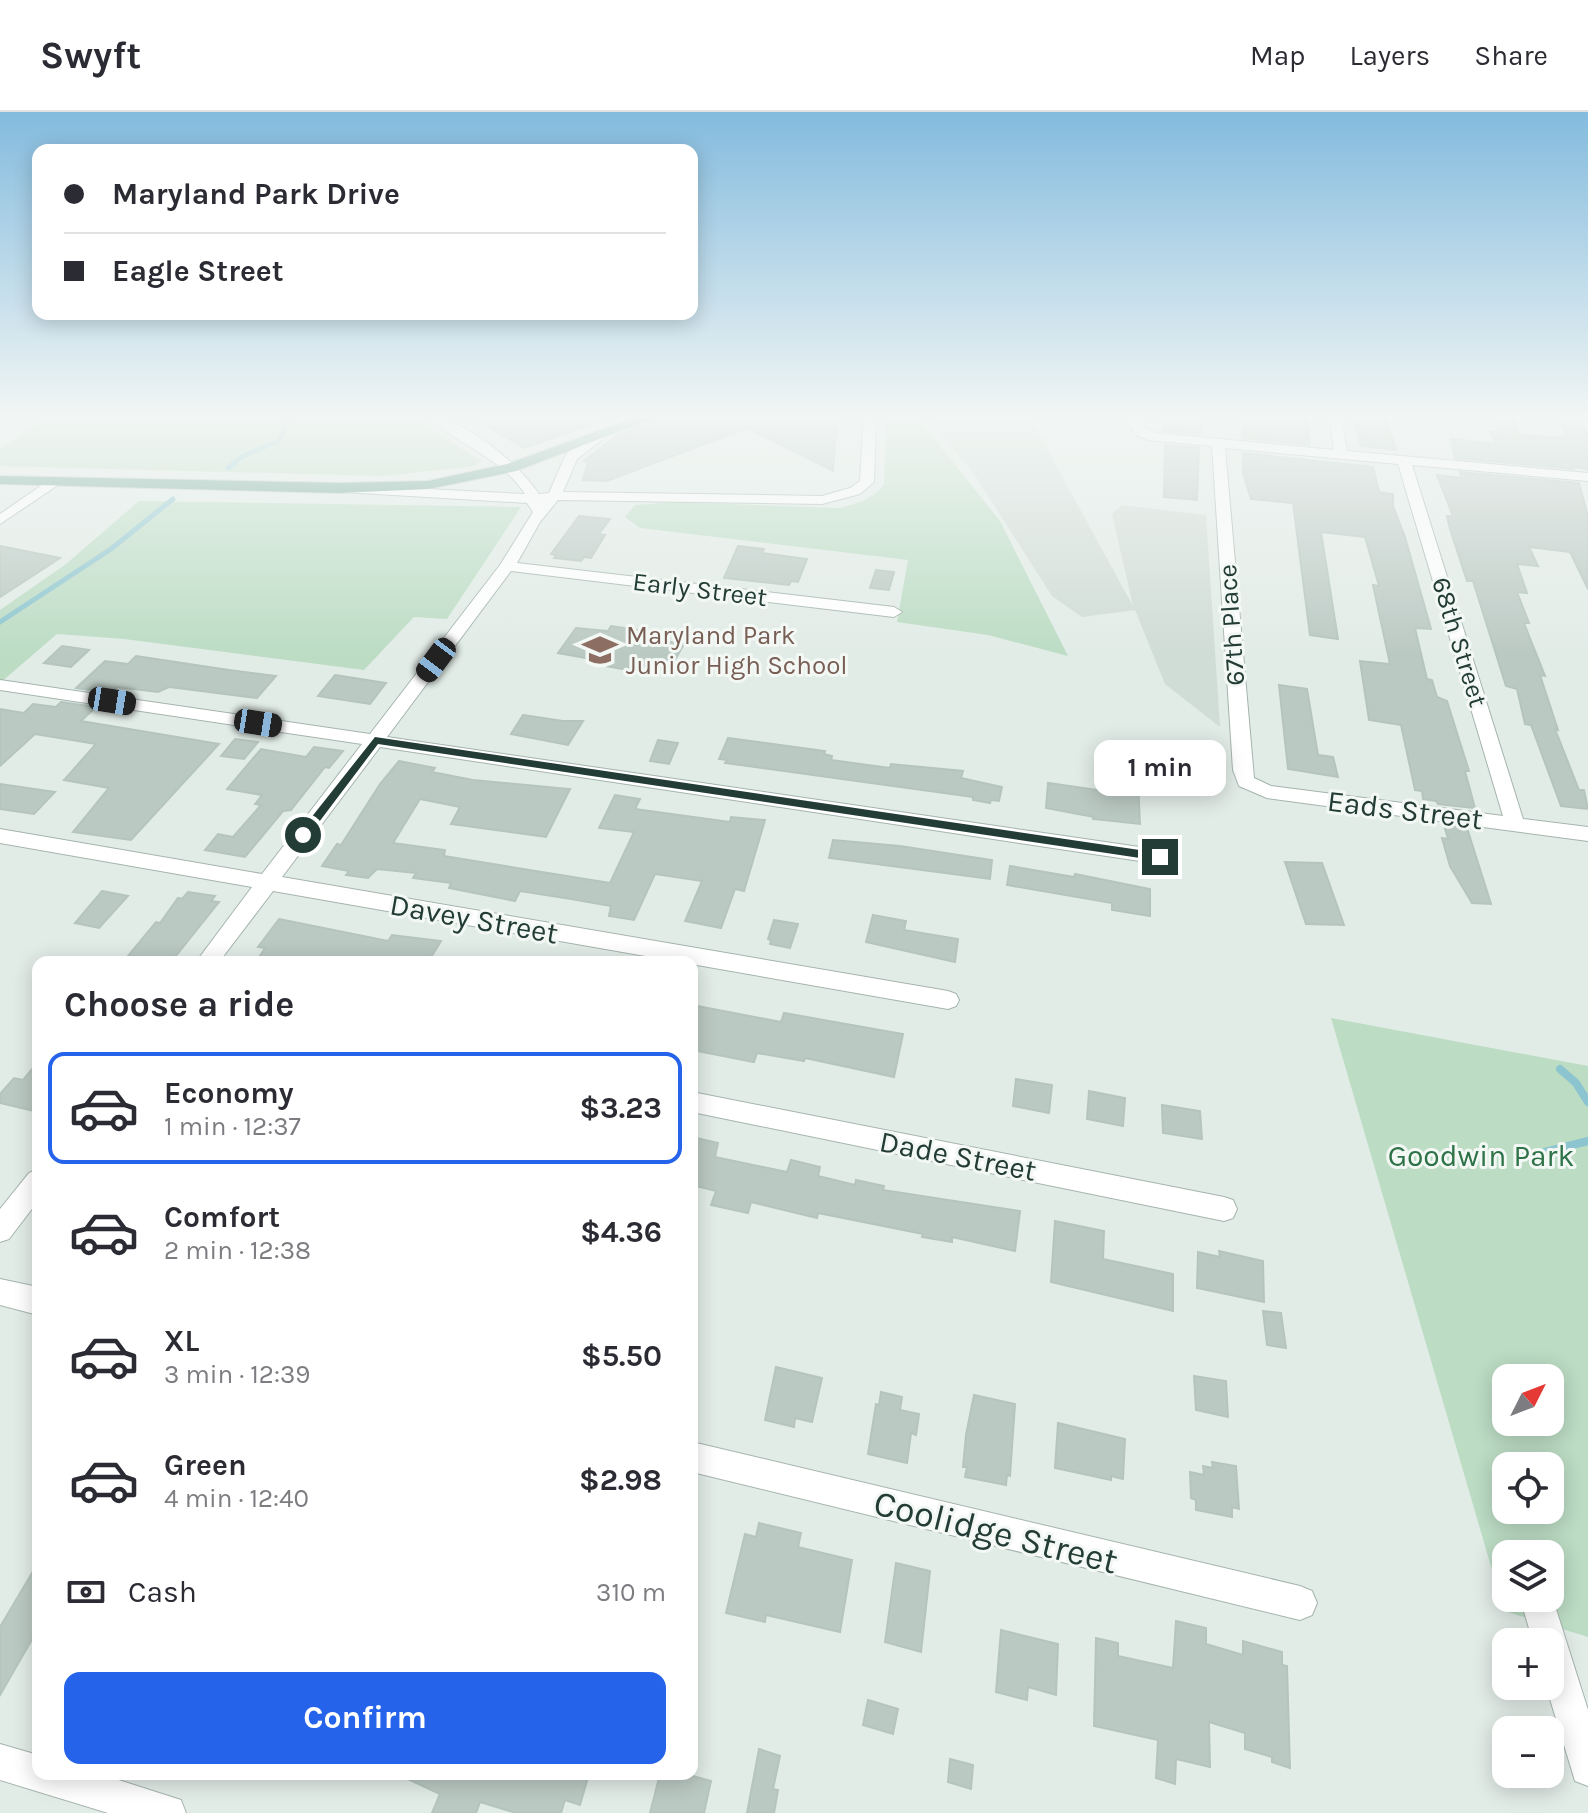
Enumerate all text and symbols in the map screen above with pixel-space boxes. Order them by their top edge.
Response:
text: Swyft [40,33,141,78]
text: Map [1250,39,1305,72]
text: Layers [1349,39,1430,72]
text: Share [1474,39,1548,72]
text: Maryland Park Drive [112,176,400,212]
text: Eagle Street [112,253,284,289]
street label: 67th Place [1212,563,1251,687]
street label: Early Street [631,566,769,613]
street label: 68th Street [1425,574,1494,711]
place label: Maryland Park Junior High School [626,620,848,681]
school or university icon: Maryland Park Junior High School [581,631,619,669]
car [412,634,460,686]
car [86,685,138,717]
car [232,707,284,739]
callout: 1 min [1094,741,1226,797]
text: 1 min [1127,752,1193,783]
street label: Eads Street [1325,783,1485,837]
route start [285,817,321,853]
route end [1142,839,1178,875]
street label: Davey Street [387,886,561,952]
text: Choose a ride [64,983,294,1025]
icon: car [68,1072,140,1144]
text: Economy [164,1075,294,1111]
text: $3.23 [579,1090,662,1126]
text: 1 min · 12:37 [164,1111,301,1142]
street label: Dade Street [877,1123,1039,1189]
park label: Goodwin Park [1388,1138,1574,1174]
icon: car [68,1196,140,1268]
text: Comfort [164,1199,280,1235]
text: $4.36 [580,1214,662,1250]
text: 2 min · 12:38 [164,1235,311,1266]
icon: car [68,1320,140,1392]
text: XL [164,1323,199,1359]
text: $5.50 [581,1338,662,1374]
text: 3 min · 12:39 [164,1359,310,1390]
north arrow [1492,1364,1564,1436]
map controls [1492,1364,1564,1788]
icon: car [68,1444,140,1516]
text: Green [164,1447,247,1483]
button: locate [1492,1452,1564,1524]
text: $2.98 [579,1462,662,1498]
street label: Coolidge Street [870,1481,1122,1583]
text: 4 min · 12:40 [164,1483,309,1514]
button: layers [1492,1540,1564,1612]
icon: cash [64,1570,108,1614]
text: Cash [128,1574,197,1610]
text: 310 m [596,1577,666,1608]
button: + [1492,1628,1564,1700]
button: Confirm [64,1672,666,1764]
button: − [1492,1716,1564,1788]

